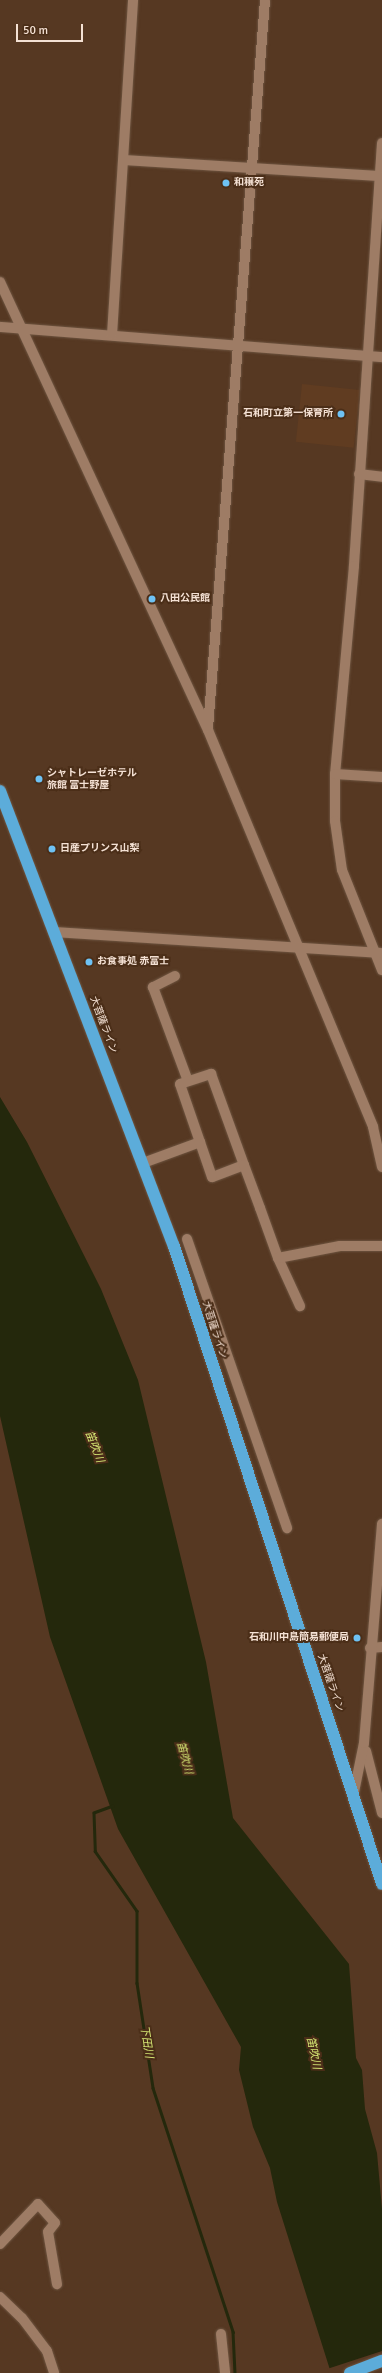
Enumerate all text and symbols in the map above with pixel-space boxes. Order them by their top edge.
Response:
scale bar [18,16,85,42]
text: 50 m [23,23,48,38]
place label: 和穣苑 [234,177,264,189]
marker: 和穣苑 [221,178,231,188]
place label: 石和町立第一保育所 [243,408,333,420]
marker: 石和町立第一保育所 [336,409,346,419]
place label: 八田公民館 [160,593,210,605]
marker: 八田公民館 [147,594,157,604]
place label: シャトレーゼホテル 旅館 富士野屋 [47,767,137,790]
marker: シャトレーゼホテル 旅館 富士野屋 [34,774,44,784]
place label: 日産プリンス山梨 [60,843,140,855]
marker: 日産プリンス山梨 [47,844,57,854]
place label: お食事処 赤富士 [97,956,169,968]
marker: お食事処 赤富士 [84,957,94,967]
street label: 大菩薩ライン [87,995,119,1055]
street label: 大菩薩ライン [199,1300,229,1360]
water label: 笛吹川 [82,1429,106,1465]
place label: 石和川中島簡易郵便局 [249,1632,349,1644]
marker: 石和川中島簡易郵便局 [352,1633,362,1643]
street label: 大菩薩ライン [315,1653,345,1713]
water label: 笛吹川 [173,1740,195,1776]
water label: 下田川 [137,2025,155,2059]
water label: 笛吹川 [303,2035,323,2071]

